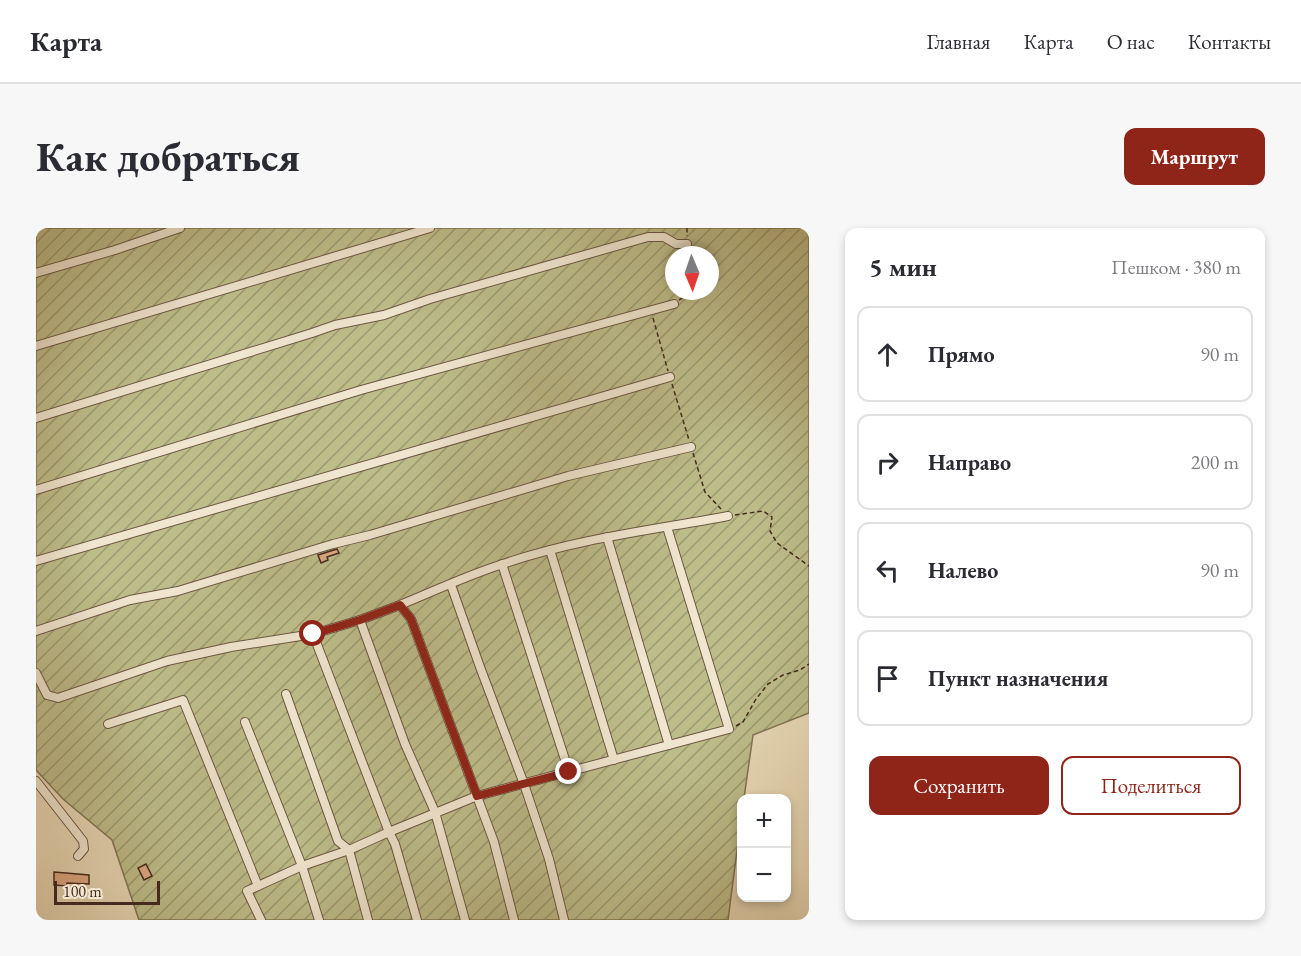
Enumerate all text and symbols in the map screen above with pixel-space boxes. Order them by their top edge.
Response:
text: Карта [30,23,102,59]
text: Главная [926,28,990,55]
text: Карта [1023,28,1074,55]
text: О нас [1107,28,1155,55]
text: Контакты [1188,28,1271,55]
button: Маршрут [1124,128,1265,185]
text: Как добраться [36,129,300,184]
north arrow [665,246,719,300]
text: 5 мин [869,250,937,284]
text: Пешком · 380 m [1111,254,1241,280]
icon: ahead [871,338,904,371]
text: Прямо [928,340,995,369]
text: 90 m [1200,341,1239,367]
icon: right [871,446,904,479]
text: Направо [928,448,1011,477]
text: 200 m [1191,449,1239,475]
icon: left [871,554,904,587]
text: Налево [928,556,998,585]
text: 90 m [1200,557,1239,583]
route start [299,620,325,646]
icon: arrive [871,662,904,695]
text: Пункт назначения [928,664,1108,693]
button: Сохранить [869,756,1049,815]
button: Поделиться [1061,756,1241,815]
route end [555,758,581,784]
map controls [737,794,791,902]
button: + [737,794,791,848]
button: − [737,848,791,902]
scale bar [54,878,160,906]
text: 100 m [63,881,102,902]

